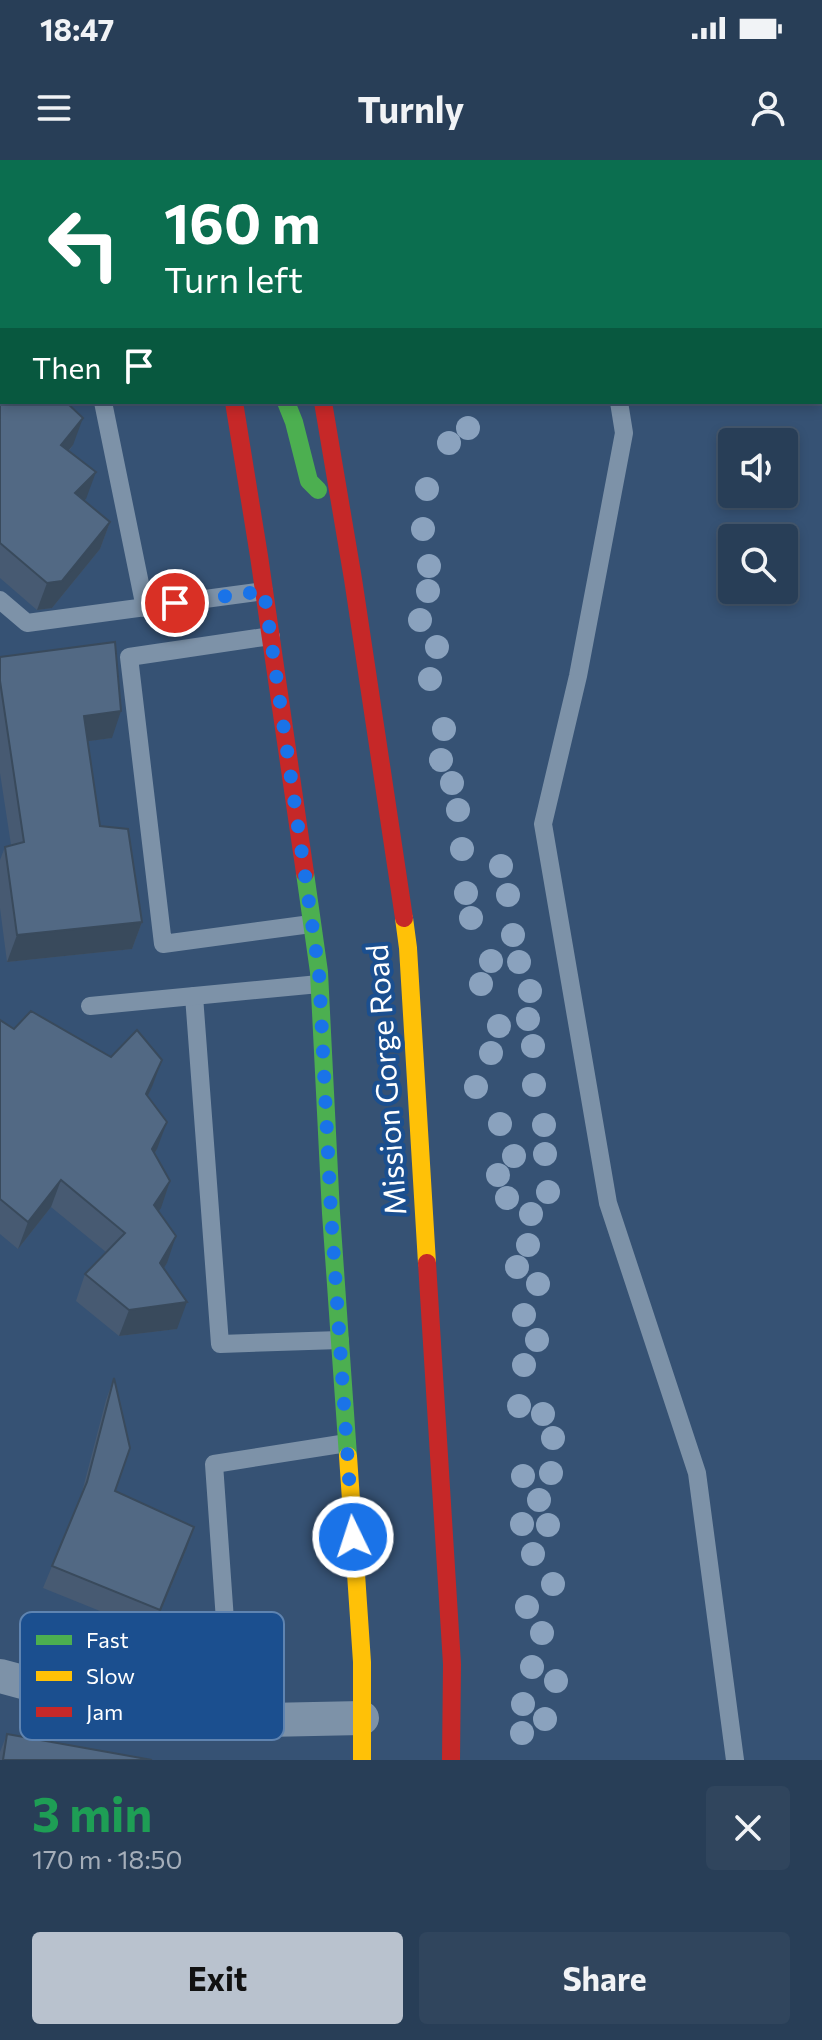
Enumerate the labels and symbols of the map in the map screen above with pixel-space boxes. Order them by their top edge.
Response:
pin [141,569,209,637]
street label: Mission Gorge Road [357,943,412,1217]
position arrow [311,1495,395,1579]
legend [20,1612,284,1740]
text: Fast [86,1626,129,1653]
text: Slow [86,1662,135,1689]
text: Jam [86,1698,123,1725]

